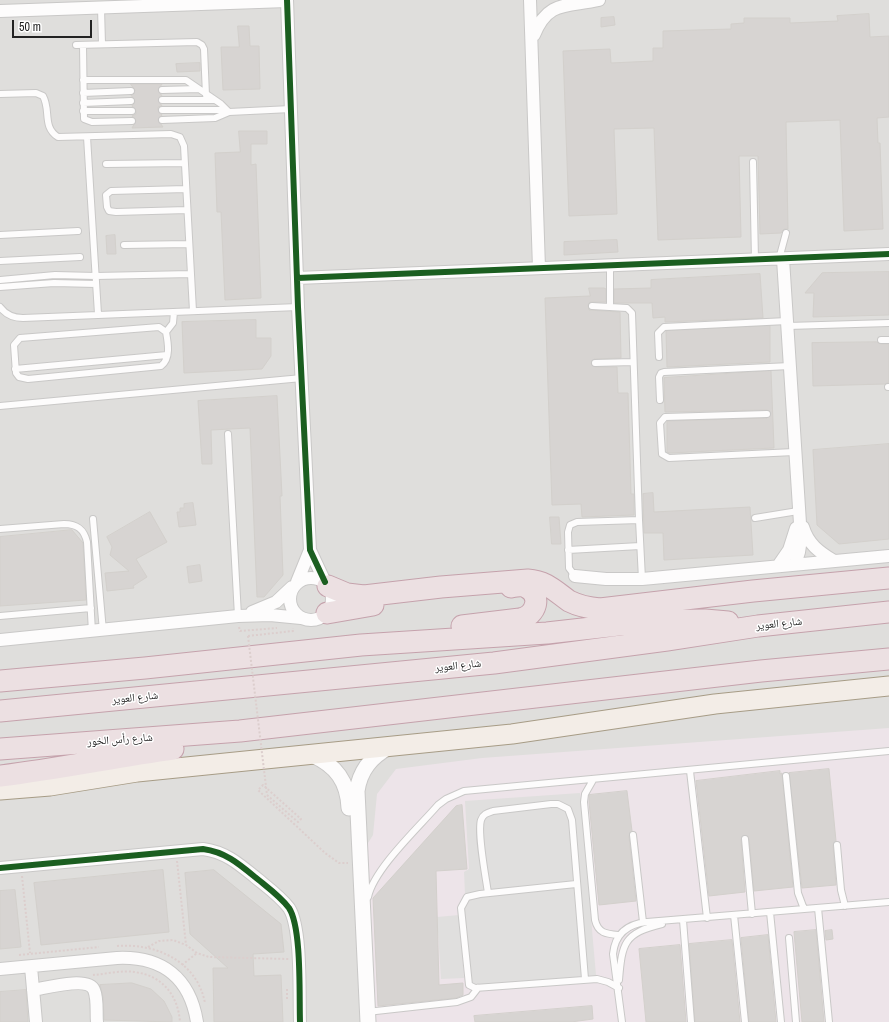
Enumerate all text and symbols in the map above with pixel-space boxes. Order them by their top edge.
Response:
scale bar [14,12,94,38]
text: 50 m [19,19,41,35]
street label: شارع العوير [755,615,803,633]
street label: شارع العوير [434,657,482,675]
street label: شارع العوير [111,689,159,707]
street label: شارع رأس الخور [87,731,153,749]

